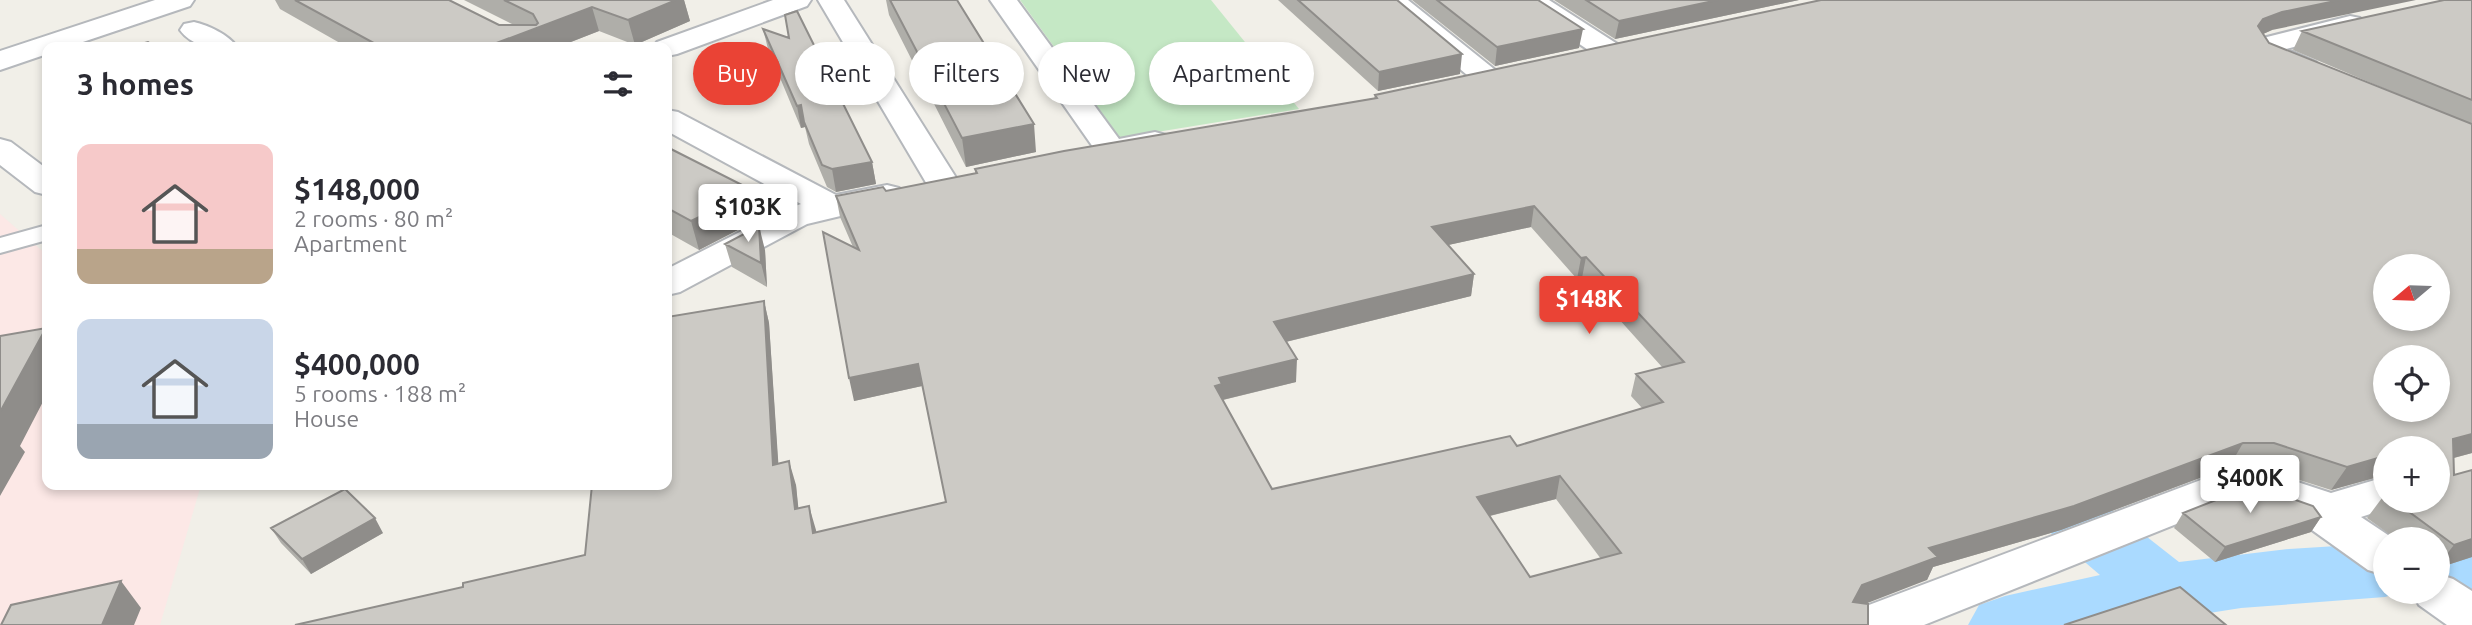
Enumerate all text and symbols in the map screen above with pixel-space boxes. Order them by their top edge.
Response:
chip: Buy [693,42,781,105]
chip: Rent [795,42,895,105]
chip: Filters [909,42,1024,105]
chip: New [1038,42,1135,105]
chip: Apartment [1149,42,1314,105]
icon: filters [599,65,637,103]
text: 3 homes [77,67,194,101]
icon: home [133,172,217,256]
text: $148,000 [294,172,420,206]
pin: $103K [699,184,797,244]
text: $103K [714,194,782,219]
text: 2 rooms · 80 m² [294,206,453,231]
text: Apartment [294,231,407,256]
north arrow [2373,254,2450,331]
map controls [2373,254,2450,604]
pin: $148K [1540,276,1638,336]
text: $148K [1555,286,1623,311]
button: locate [2373,345,2450,422]
icon: home [133,347,217,431]
text: $400,000 [294,347,420,381]
text: 5 rooms · 188 m² [294,381,466,406]
text: House [294,406,359,431]
button: + [2373,436,2450,513]
pin: $400K [2201,456,2299,515]
text: $400K [2216,465,2284,490]
button: − [2373,527,2450,604]

